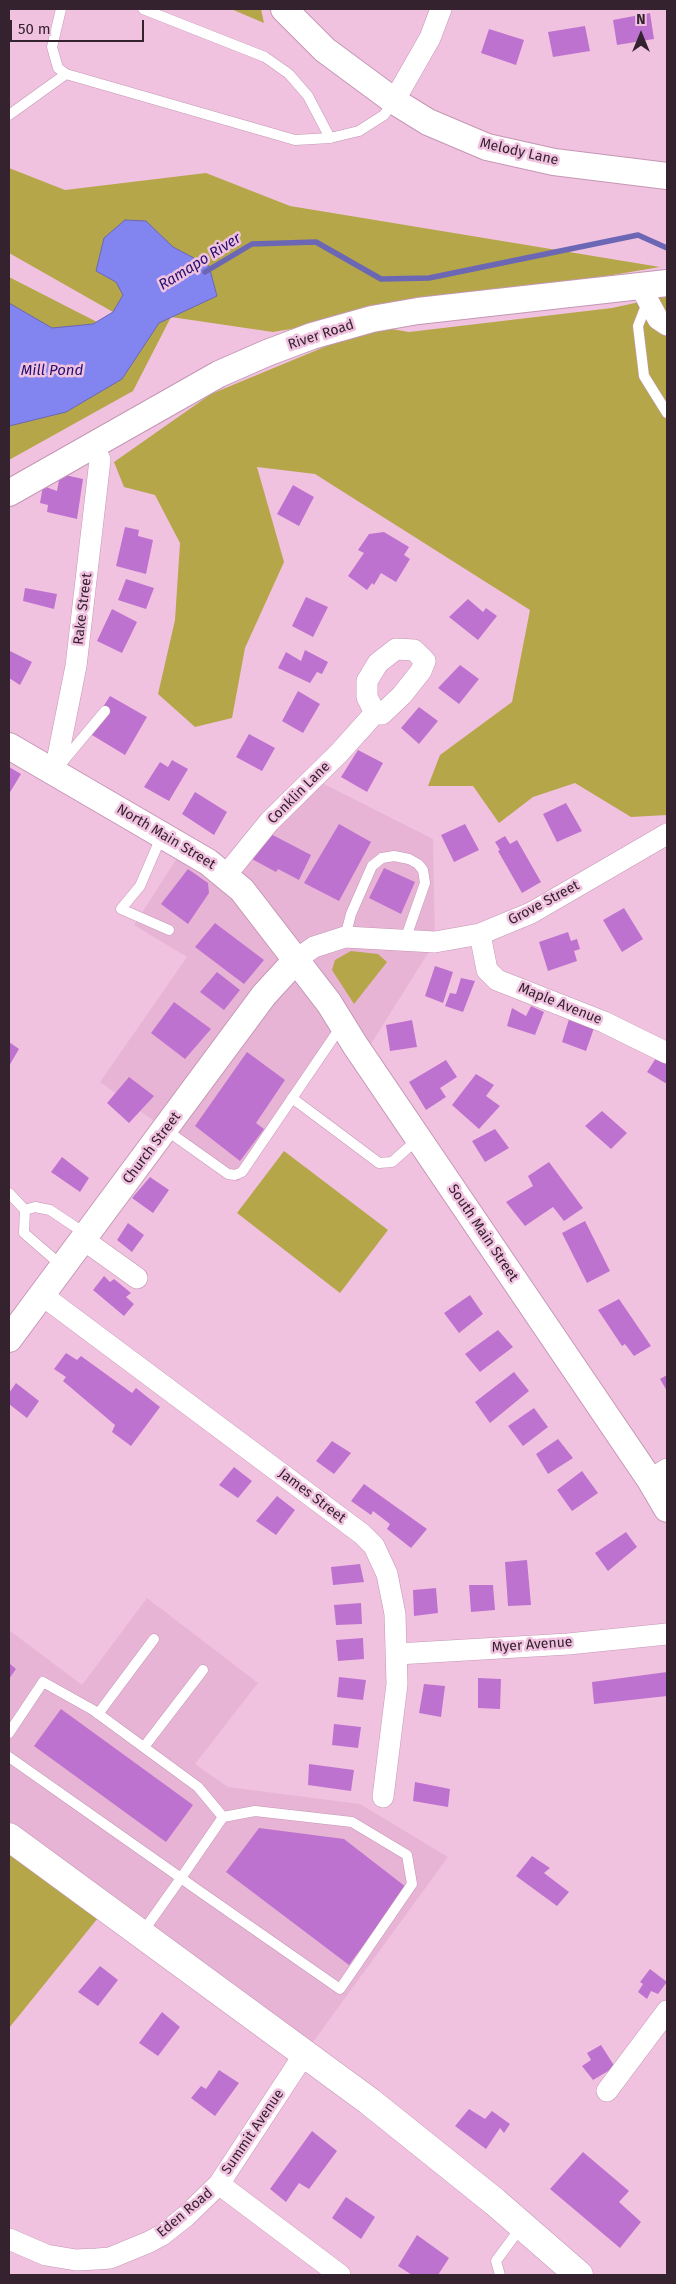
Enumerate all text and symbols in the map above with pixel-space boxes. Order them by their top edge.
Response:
scale bar [12,10,146,42]
north arrow [616,10,666,60]
text: N [636,11,646,28]
text: 50 m [18,20,51,38]
street label: Melody Lane [478,135,560,169]
water label: Ramapo River [156,230,244,294]
street label: River Road [286,316,356,354]
water label: Mill Pond [21,362,83,380]
street label: Rake Street [70,572,96,646]
street label: Conklin Lane [264,758,334,828]
street label: North Main Street [113,801,219,873]
street label: Grove Street [506,877,582,929]
street label: Maple Avenue [516,980,604,1028]
street label: Church Street [120,1109,184,1187]
street label: South Main Street [444,1181,522,1285]
street label: James Street [275,1465,349,1527]
street label: Myer Avenue [491,1634,573,1656]
street label: Summit Avenue [218,2086,288,2178]
street label: Eden Road [154,2185,216,2241]

